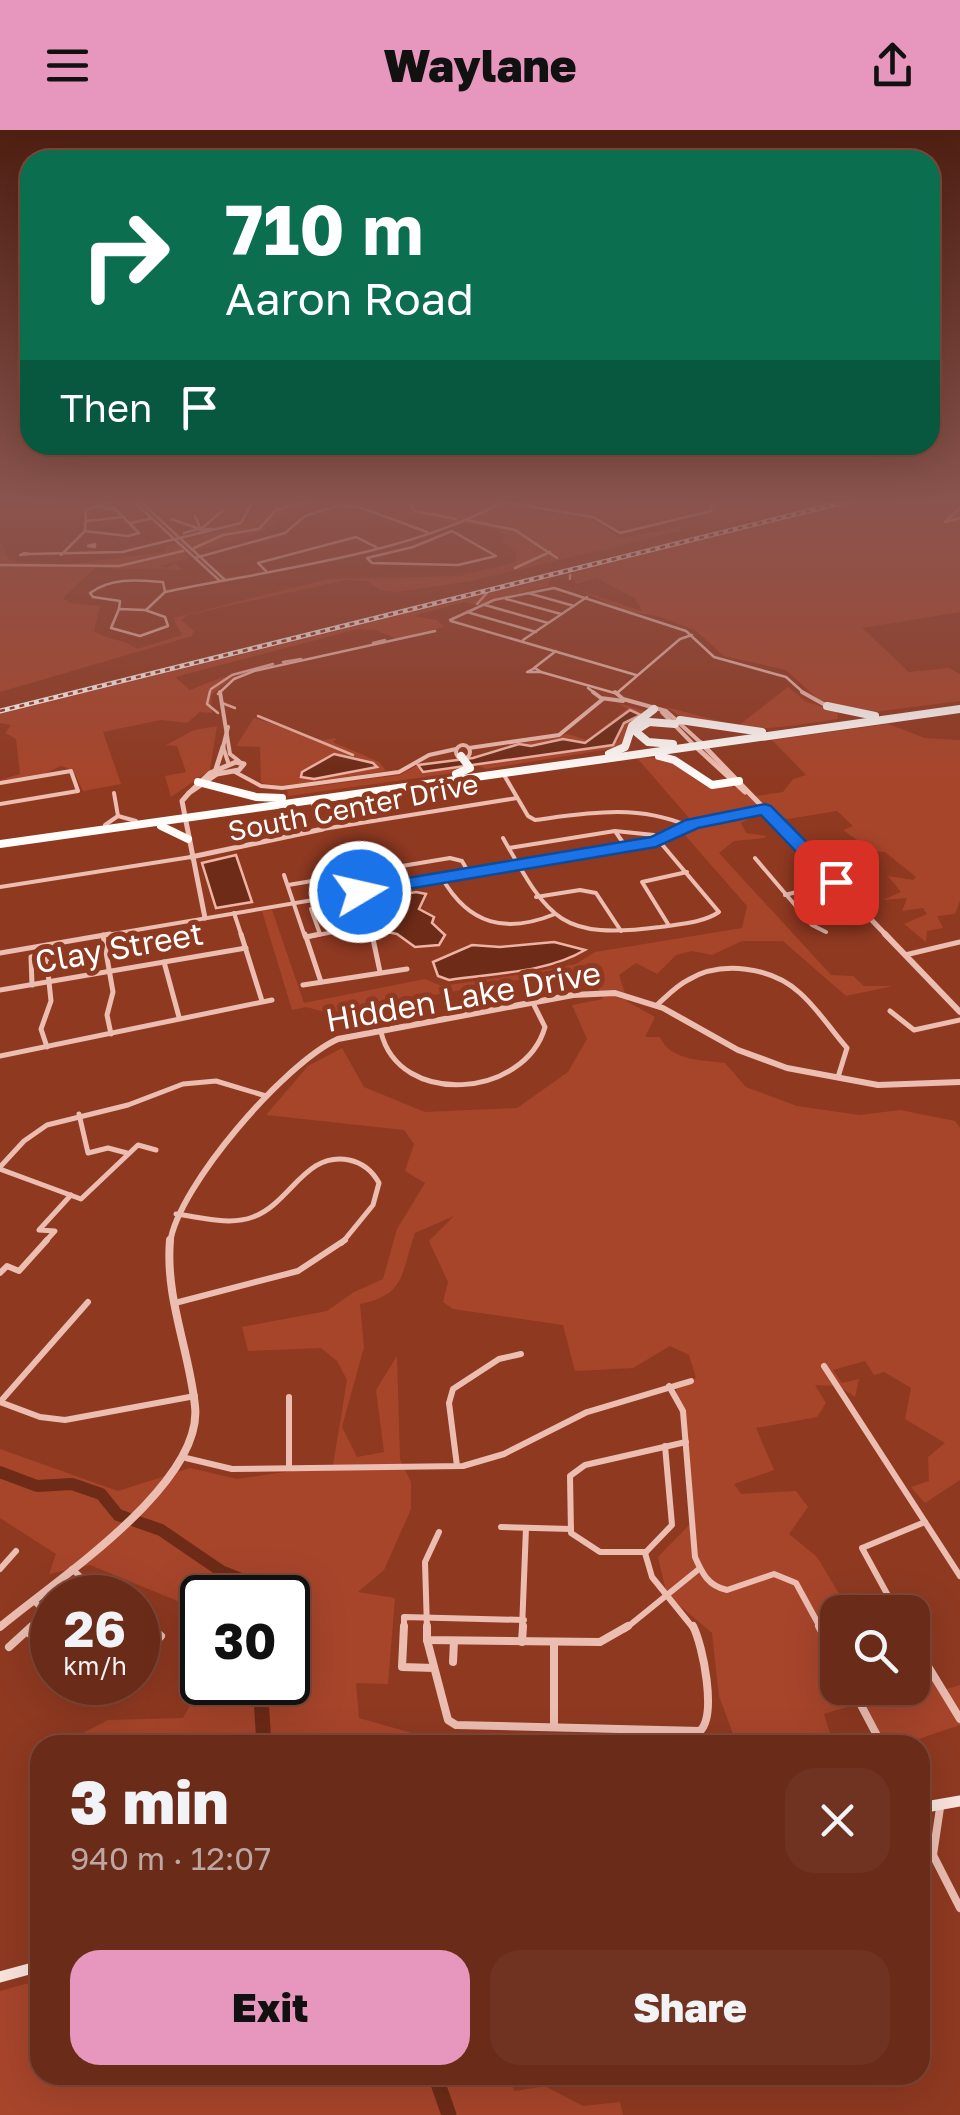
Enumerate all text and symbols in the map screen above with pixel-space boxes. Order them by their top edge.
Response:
icon: menu [40,38,95,93]
text: Waylane [383,38,577,92]
icon: share [865,38,920,93]
text: 710 m [225,186,423,270]
icon: right [60,190,190,320]
text: Aaron Road [225,271,474,325]
icon: arrive [172,380,227,435]
text: Then [60,385,152,430]
street label: South Center Drive [225,767,481,847]
position arrow [308,840,412,944]
pin [794,840,879,925]
icon: arrive [809,855,864,910]
street label: Clay Street [32,914,206,980]
street label: Hidden Lake Drive [323,953,603,1039]
speed limit sign: 30 [180,1575,310,1705]
map controls [820,1595,930,1705]
button: search [820,1595,930,1705]
text: 26 [64,1598,126,1658]
text: km/h [63,1650,127,1681]
text: 3 min [70,1765,229,1837]
button: close [785,1768,890,1873]
text: 940 m · 12:07 [70,1839,271,1877]
button: Exit [70,1950,470,2065]
button: Share [490,1950,890,2065]

